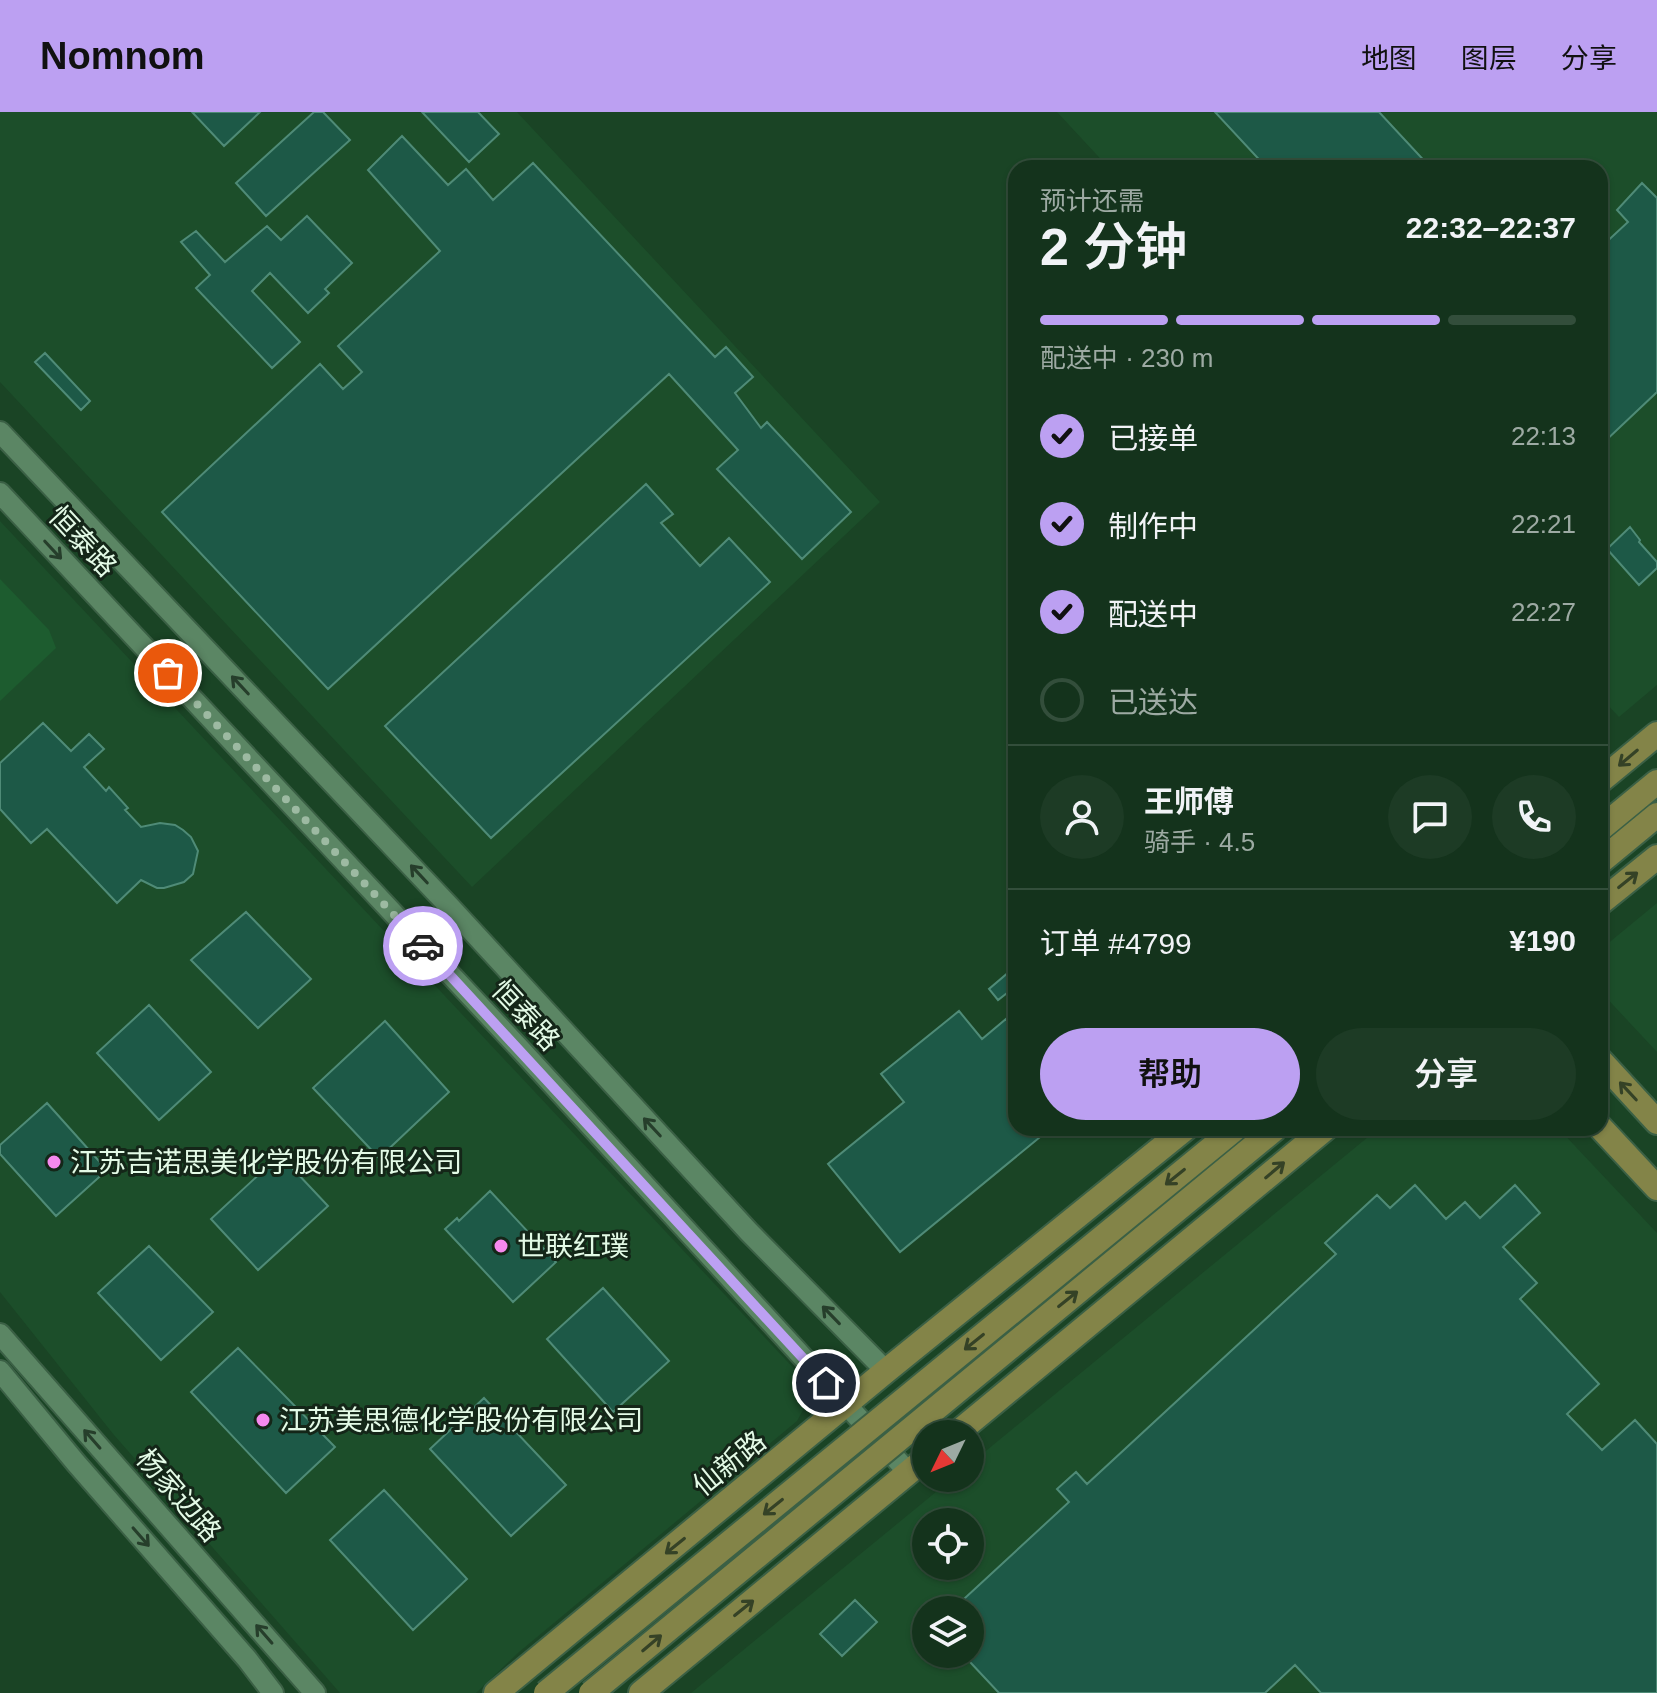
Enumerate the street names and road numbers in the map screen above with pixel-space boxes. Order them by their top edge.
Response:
street label: 恒泰路 [43,500,123,583]
street label: 恒泰路 [486,974,566,1057]
street label: 仙新路 [687,1425,772,1502]
street label: 杨家边路 [130,1443,227,1548]

